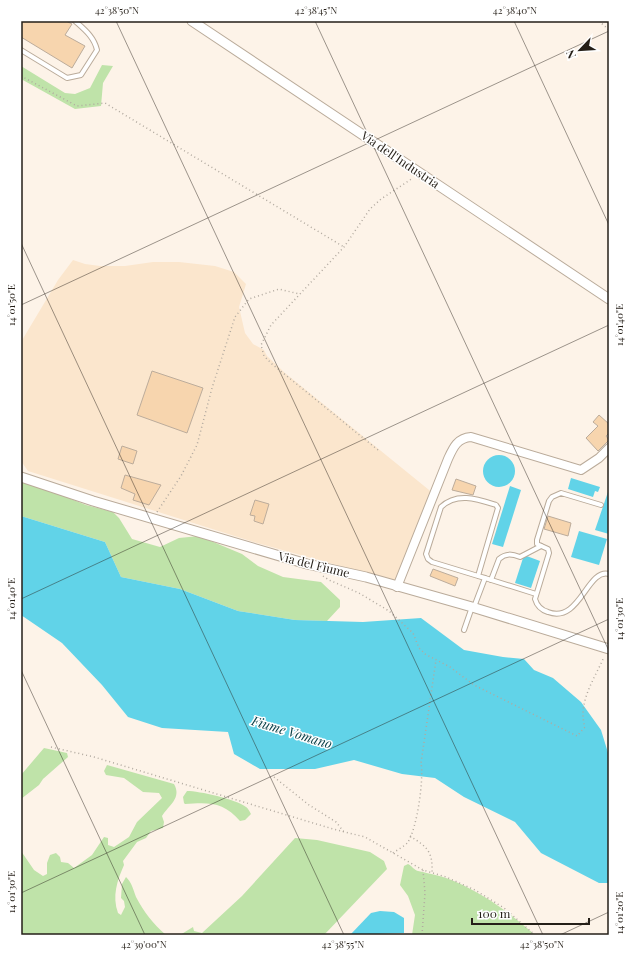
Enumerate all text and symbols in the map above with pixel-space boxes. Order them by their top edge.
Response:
text: 42°38'50"N [95,3,139,17]
text: 42°38'45"N [295,3,337,17]
text: 42°38'40"N [493,3,537,17]
north arrow [560,30,600,70]
text: N [562,48,579,61]
street label: Via dell'Industria [357,126,443,191]
text: 14°01'50"E [4,284,18,326]
text: 14°01'40"E [612,304,626,346]
street label: Via del Fiume [276,547,352,581]
text: 14°01'40"E [4,578,18,620]
text: 14°01'30"E [612,598,626,640]
water label: Fiume Vomano [249,711,334,752]
text: 14°01'30"E [4,871,18,913]
text: 14°01'20"E [612,892,626,934]
scale bar [472,900,589,926]
text: 100 m [478,905,511,921]
text: 42°39'00"N [121,937,167,951]
text: 42°38'55"N [322,937,364,951]
text: 42°38'50"N [520,937,564,951]

